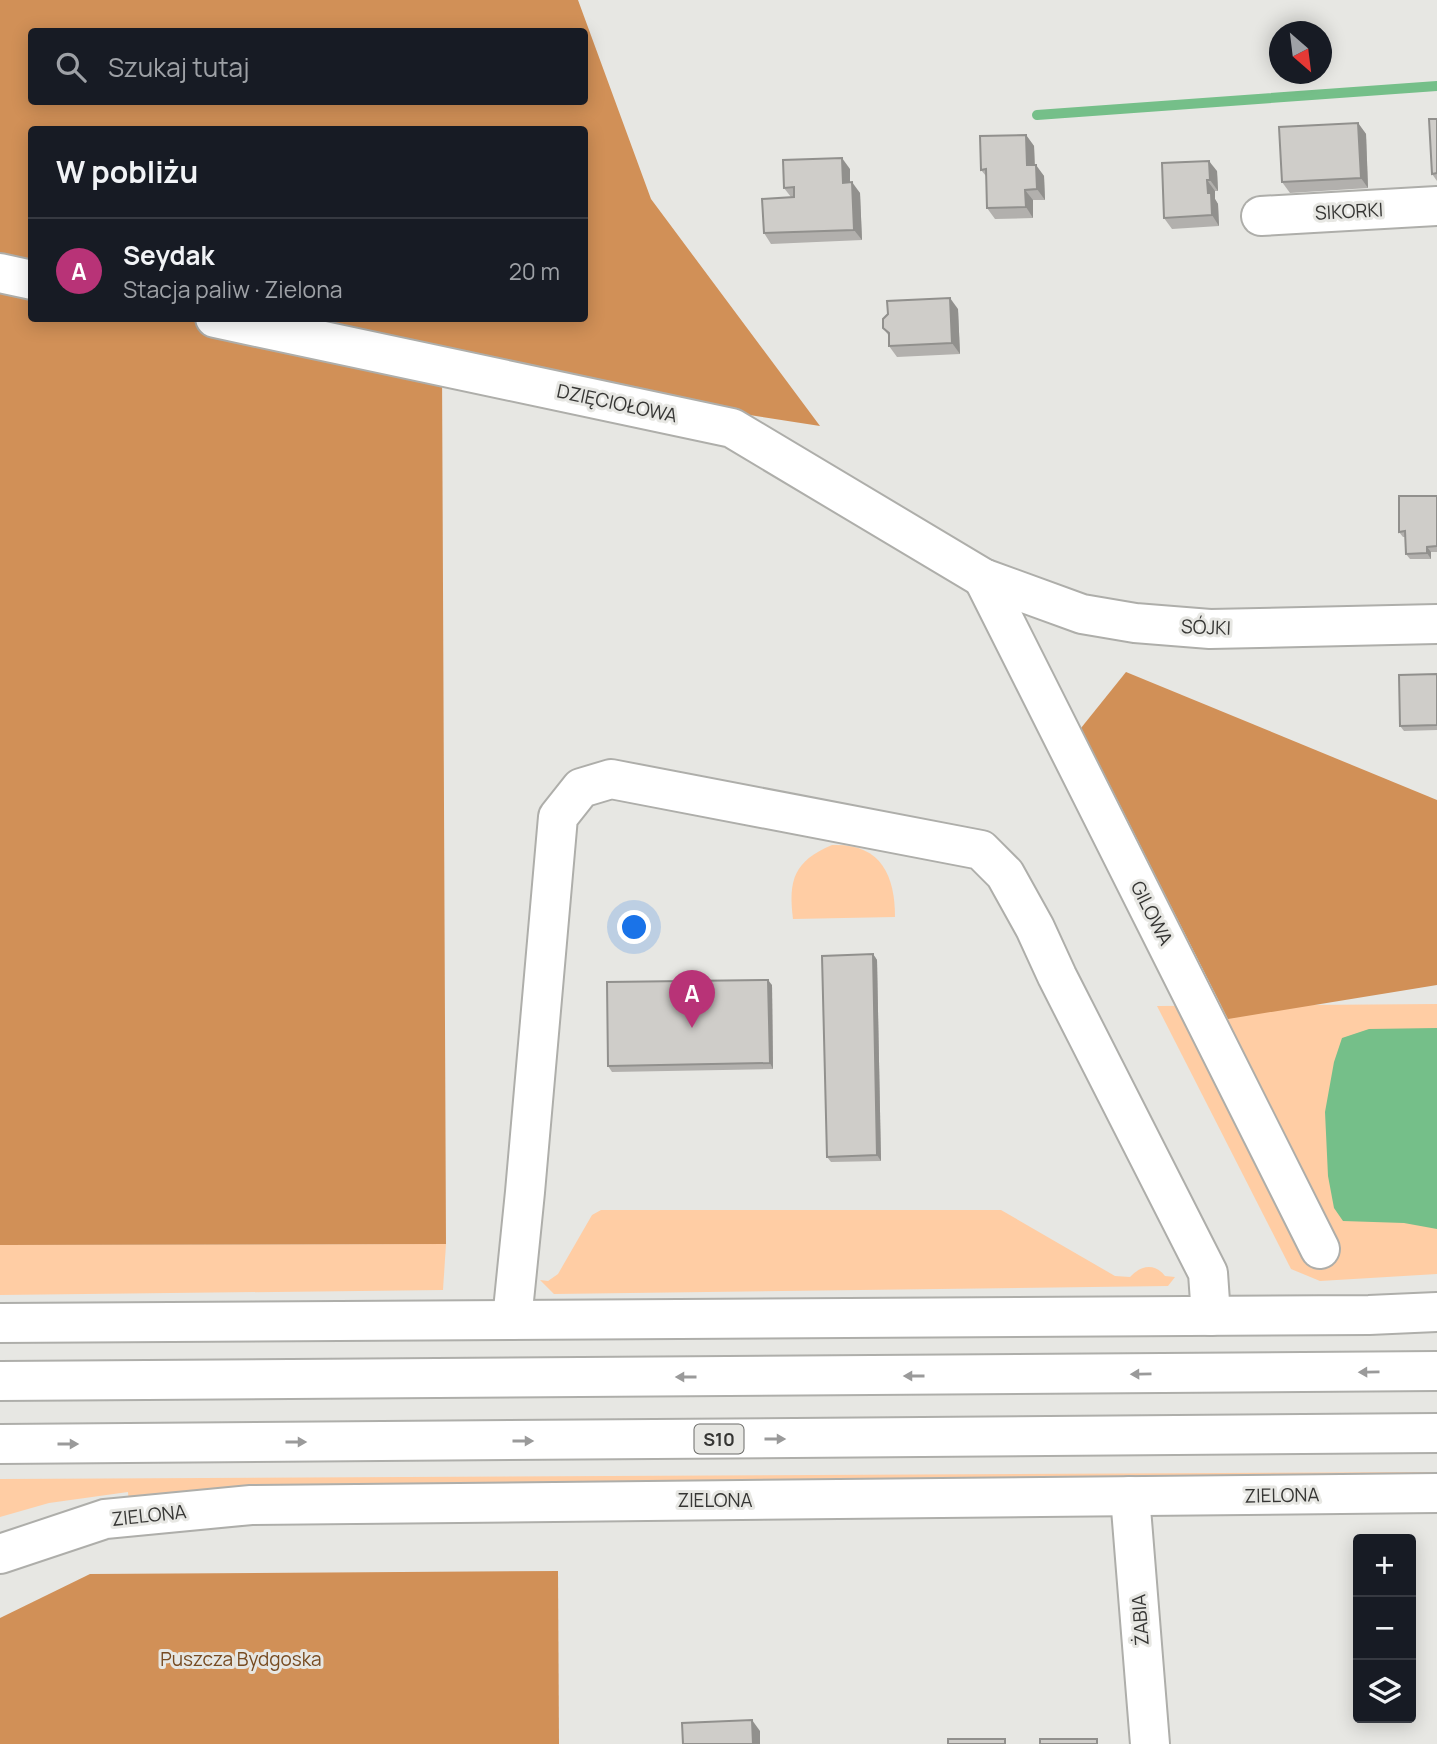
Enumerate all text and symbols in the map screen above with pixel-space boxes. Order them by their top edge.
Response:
north arrow [1269,21,1332,84]
search box [28,28,588,105]
icon: search [52,48,90,86]
text: Szukaj tutaj [108,49,250,85]
text: W pobliżu [56,151,198,192]
street label: SIKORKI [1314,196,1384,226]
text: Seydak [123,237,215,273]
text: A [71,255,87,287]
text: 20 m [509,255,560,287]
text: Stacja paliw · Zielona [123,273,343,305]
street label: DZIĘCIOŁOWA [554,378,680,428]
street label: SÓJKI [1181,613,1231,641]
street label: GILOWA [1125,876,1179,950]
your location [617,910,651,944]
pin: A [669,970,715,1028]
one-way arrow [1358,1366,1380,1378]
one-way arrow [1130,1368,1152,1380]
one-way arrow [903,1370,925,1382]
one-way arrow [675,1372,697,1383]
road number: S10 [694,1424,744,1454]
one-way arrow [764,1433,786,1445]
one-way arrow [512,1435,534,1446]
one-way arrow [285,1436,307,1448]
one-way arrow [57,1438,79,1450]
street label: ZIELONA [1244,1481,1320,1509]
street label: ZIELONA [677,1487,753,1513]
street label: ZIELONA [110,1498,188,1532]
map controls [1353,1534,1416,1723]
button: + [1353,1534,1416,1597]
street label: ŻABIA [1125,1593,1155,1647]
button: − [1353,1597,1416,1660]
park label: Puszcza Bydgoska [160,1646,322,1672]
button: layers [1353,1660,1416,1723]

